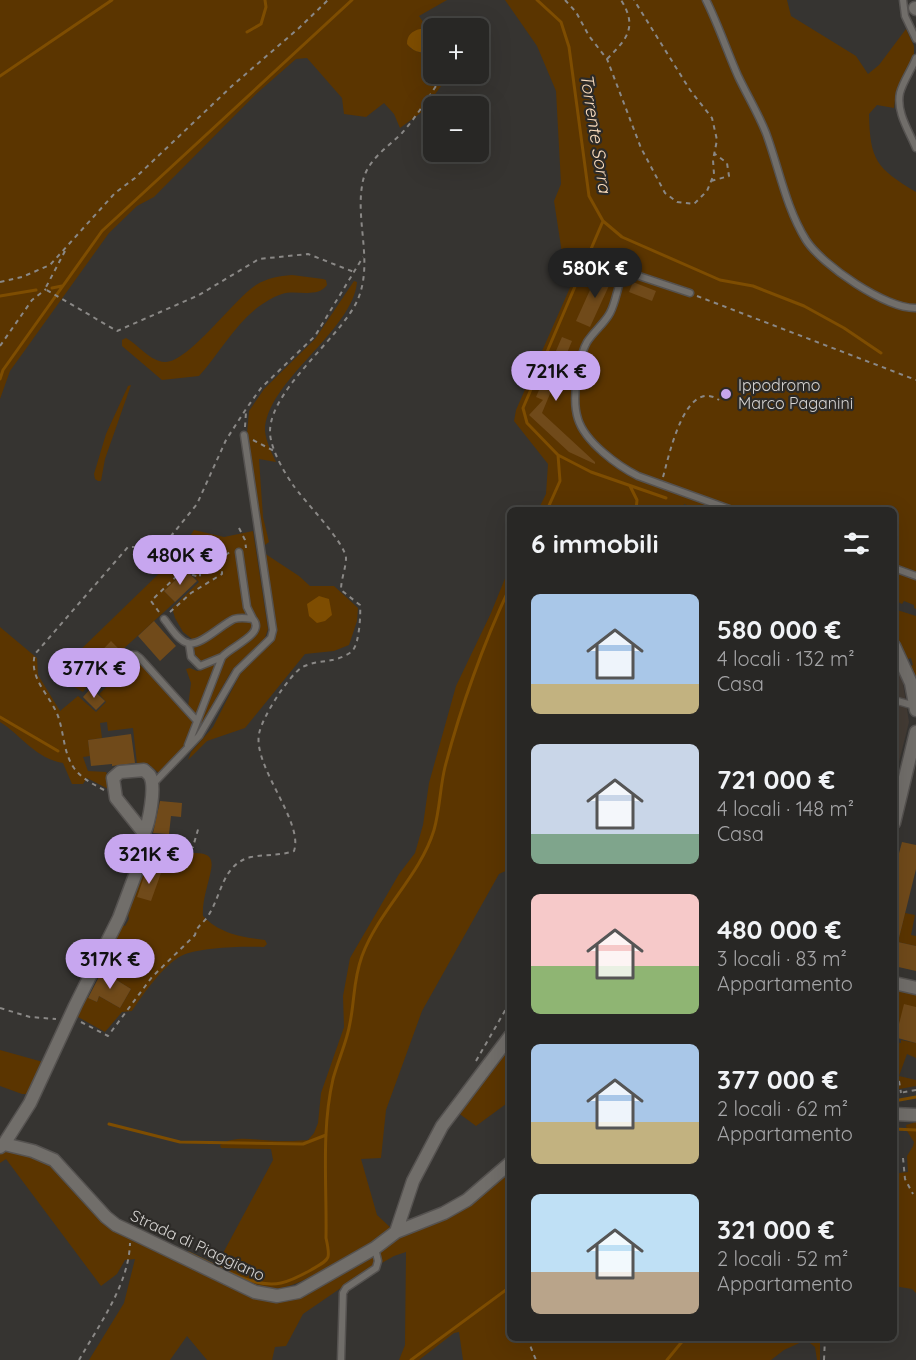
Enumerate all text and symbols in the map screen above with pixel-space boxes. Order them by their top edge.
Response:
map controls [423,18,489,162]
button: + [423,18,489,84]
water label: Torrente Sorra [575,72,617,195]
button: − [423,96,489,162]
pin: 580K € [546,248,644,299]
text: 580K € [562,255,628,280]
pin: 721K € [507,351,605,402]
text: 721K € [525,358,587,383]
place label: Ippodromo Marco Paganini [738,375,853,413]
marker: Ippodromo Marco Paganini [719,387,733,401]
text: 6 immobili [531,527,659,560]
icon: filters [840,527,873,560]
pin: 480K € [131,535,229,586]
text: 480K € [147,542,213,567]
text: 580 000 € [717,613,841,646]
icon: home [579,618,651,690]
text: 4 locali · 132 m² [717,646,855,671]
pin: 377K € [45,648,143,699]
text: 377K € [62,655,126,680]
text: Casa [717,671,764,696]
text: 721 000 € [717,763,835,796]
icon: home [579,768,651,840]
text: 4 locali · 148 m² [717,796,854,821]
text: Casa [717,821,764,846]
pin: 321K € [100,834,198,885]
text: 321K € [118,841,180,866]
text: 480 000 € [717,913,841,946]
icon: home [579,918,651,990]
pin: 317K € [61,939,159,990]
text: 317K € [80,946,140,971]
text: 3 locali · 83 m² [717,946,847,971]
text: Appartamento [717,971,853,996]
text: 377 000 € [717,1063,838,1096]
icon: home [579,1068,651,1140]
text: 2 locali · 62 m² [717,1096,848,1121]
text: Appartamento [717,1121,853,1146]
street label: Strada di Piaggiano [128,1205,268,1285]
text: 321 000 € [717,1213,835,1246]
icon: home [579,1218,651,1290]
text: 2 locali · 52 m² [717,1246,848,1271]
text: Appartamento [717,1271,853,1296]

